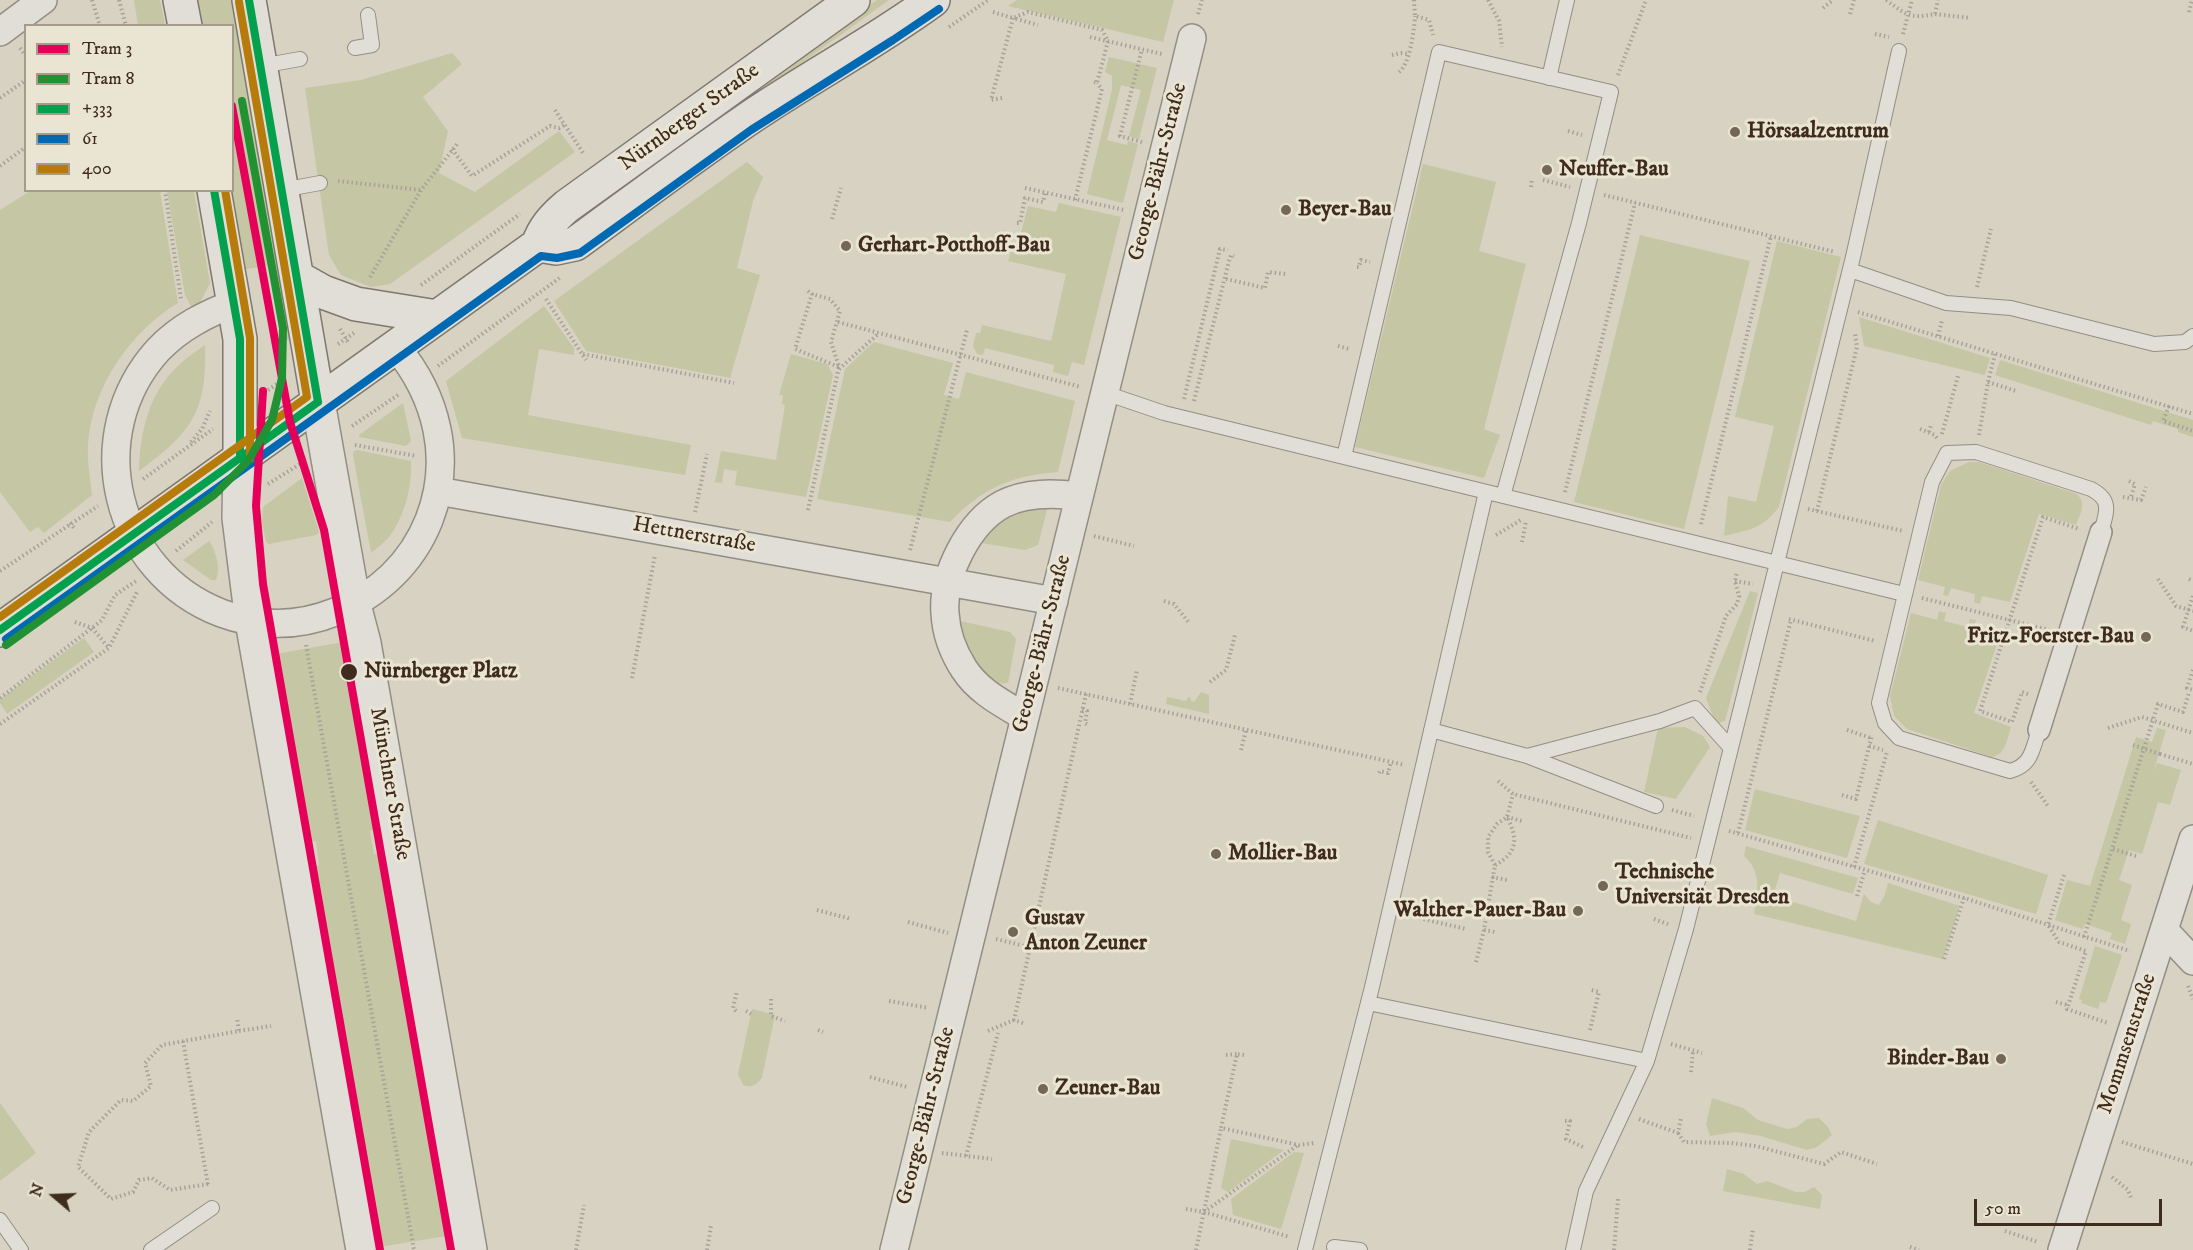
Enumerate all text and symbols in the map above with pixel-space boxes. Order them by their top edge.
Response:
legend [24,24,234,192]
text: Tram 3 [82,38,132,60]
street label: Nürnberger Straße [615,58,765,178]
text: Tram 8 [82,68,135,90]
street label: George-Bähr-Straße [1124,80,1194,264]
text: +333 [82,98,112,120]
place label: Hörsaalzentrum [1747,119,1889,145]
marker: Hörsaalzentrum [1728,125,1742,139]
text: 61 [82,128,98,150]
place label: Neuffer-Bau [1559,157,1669,183]
text: 400 [82,158,112,180]
marker: Neuffer-Bau [1540,163,1554,177]
place label: Beyer-Bau [1298,197,1392,223]
marker: Beyer-Bau [1279,203,1293,217]
place label: Gerhart-Potthoff-Bau [858,233,1050,259]
marker: Gerhart-Potthoff-Bau [839,239,853,253]
street label: Hettnerstraße [630,512,758,560]
street label: George-Bähr-Straße [1008,552,1078,736]
place label: Fritz-Foerster-Bau [1967,624,2134,650]
marker: Fritz-Foerster-Bau [2139,630,2153,644]
place label: Nürnberger Platz [364,659,517,685]
marker: Nürnberger Platz [339,662,359,682]
street label: Münchner Straße [363,705,415,863]
place label: Mollier-Bau [1228,841,1337,867]
marker: Mollier-Bau [1209,847,1223,861]
place label: Technische Universität Dresden [1615,860,1789,912]
marker: Technische Universität Dresden [1596,879,1610,893]
place label: Walther-Pauer-Bau [1394,898,1566,924]
marker: Walther-Pauer-Bau [1571,904,1585,918]
place label: Gustav Anton Zeuner [1025,906,1147,957]
marker: Gustav Anton Zeuner [1006,925,1020,939]
street label: Mommsenstraße [2093,971,2163,1117]
street label: George-Bähr-Straße [892,1024,962,1208]
place label: Binder-Bau [1887,1046,1989,1072]
marker: Binder-Bau [1994,1052,2008,1066]
place label: Zeuner-Bau [1055,1076,1160,1102]
marker: Zeuner-Bau [1036,1082,1050,1096]
north arrow [24,1166,84,1226]
text: N [25,1181,49,1200]
scale bar [1977,1187,2164,1225]
text: 50 m [1985,1198,2021,1220]

